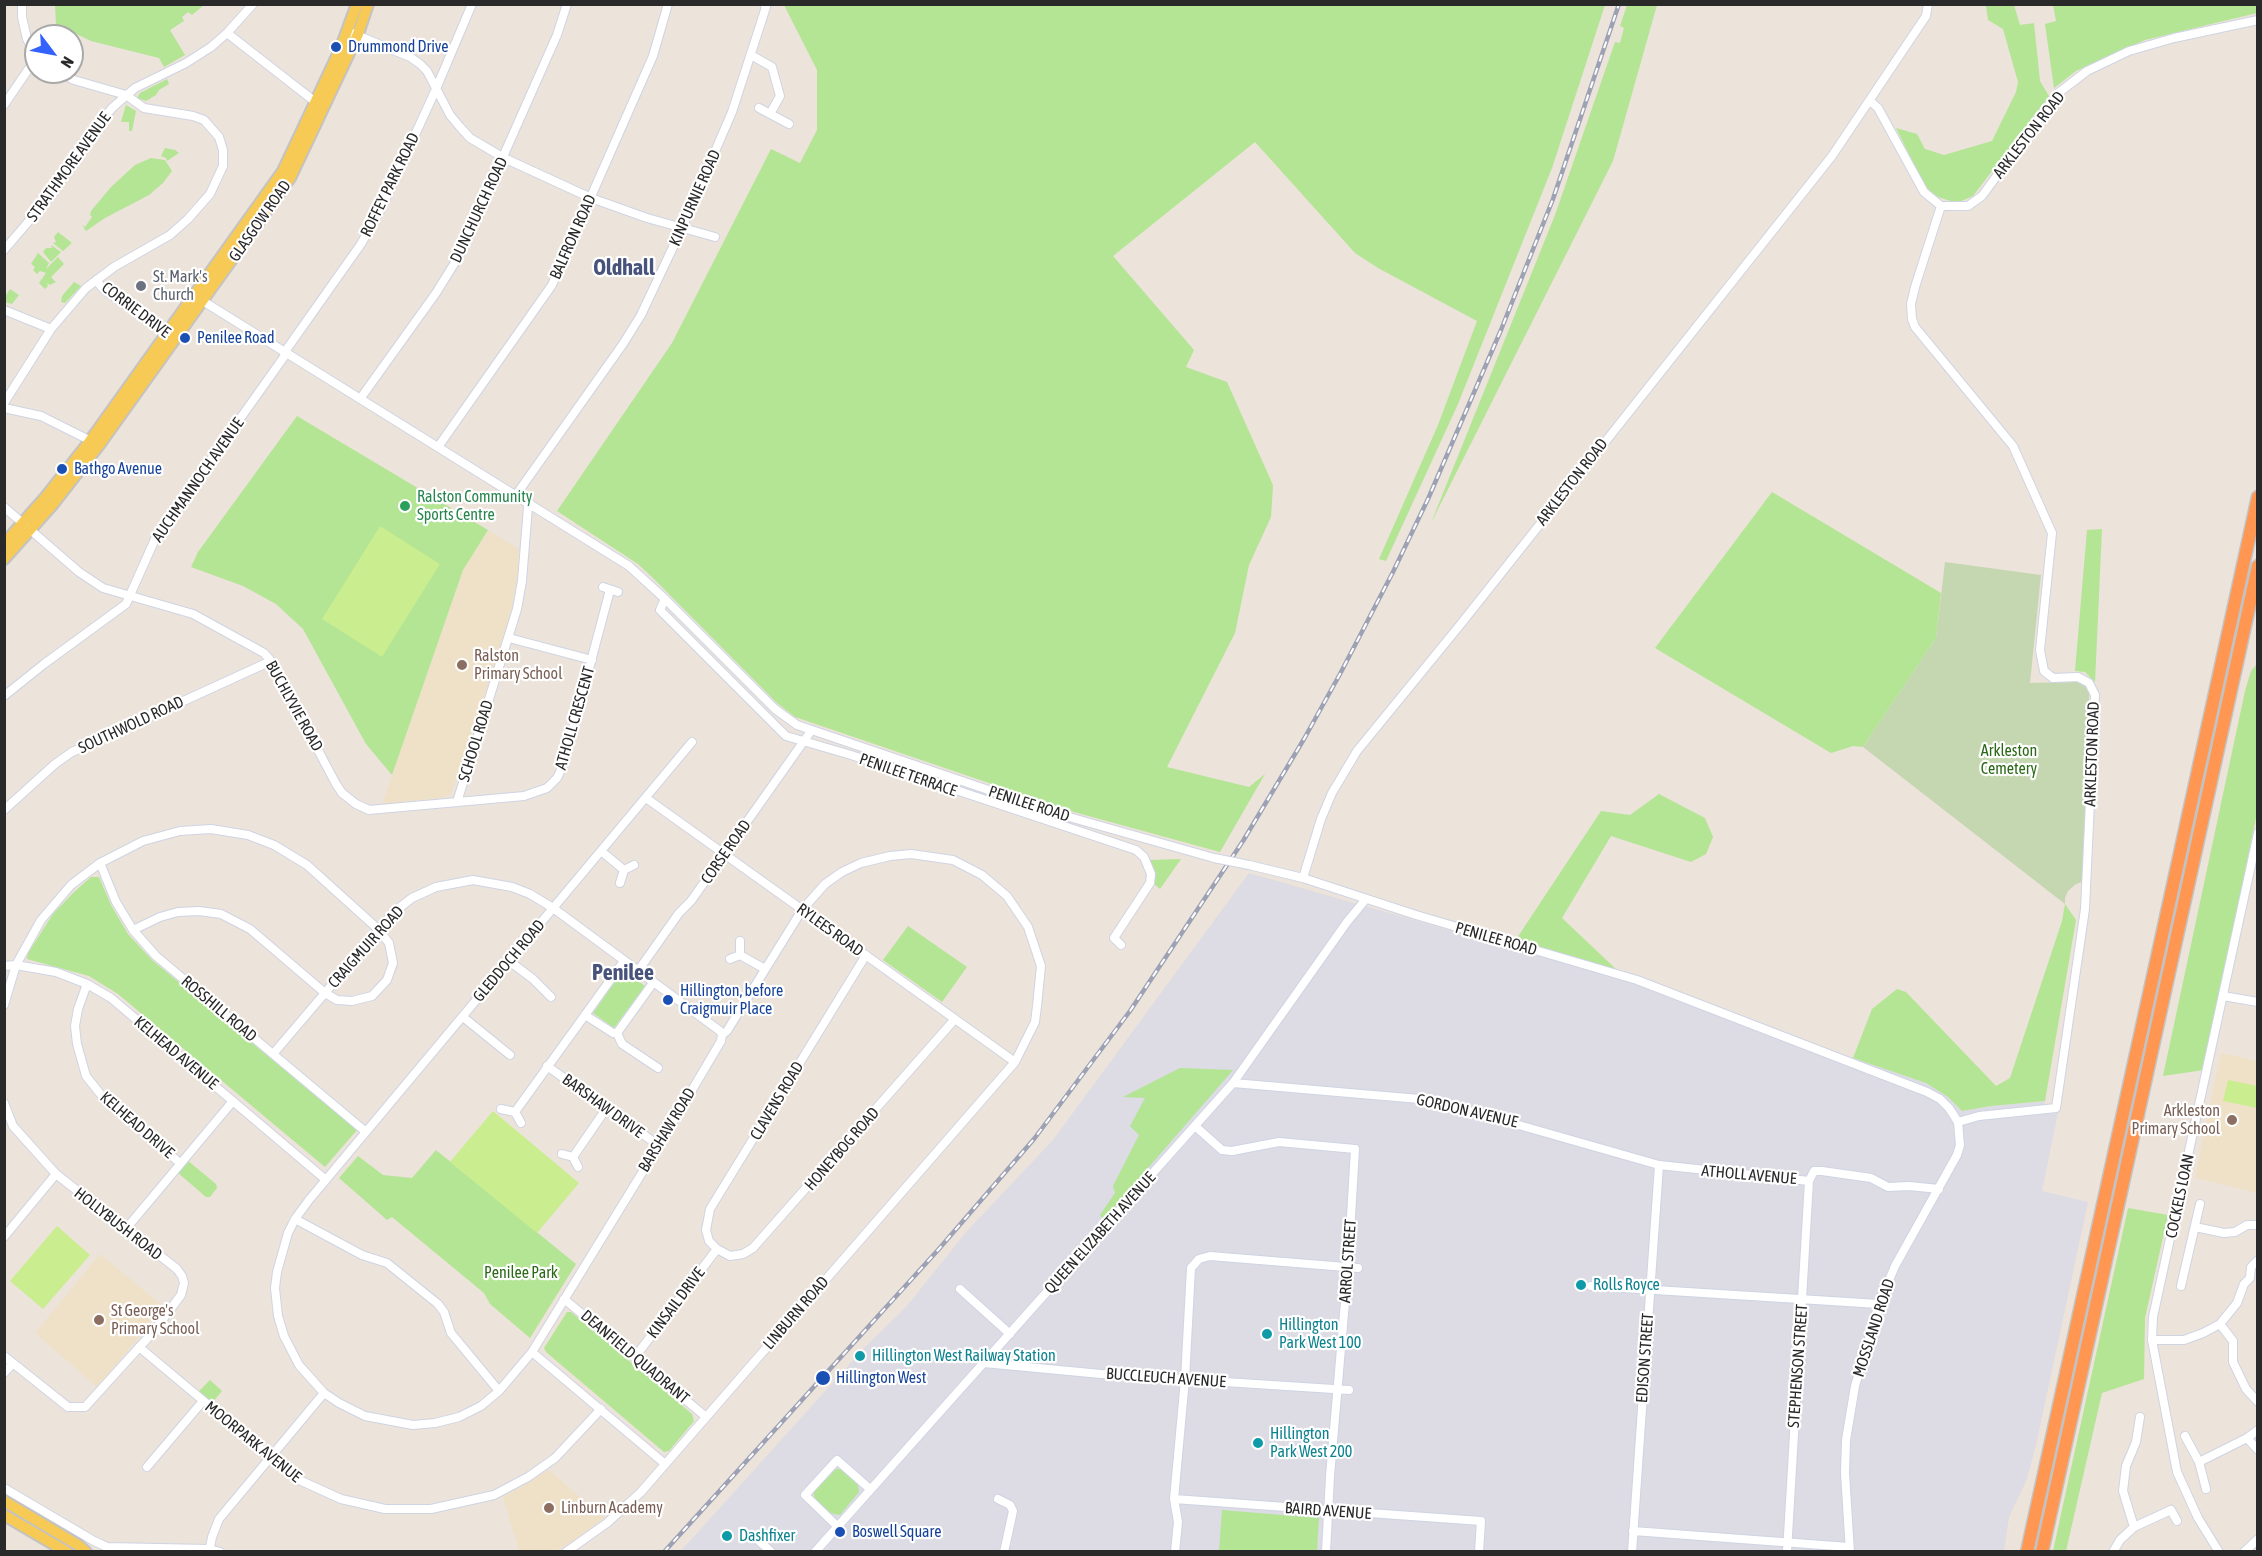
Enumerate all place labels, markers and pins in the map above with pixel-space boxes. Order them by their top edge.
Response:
place label: Drummond Drive [348,37,449,57]
marker: Drummond Drive [329,40,343,54]
place label: St. Mark's Church [153,267,208,305]
marker: St. Mark's Church [134,279,148,293]
place label: Penilee Road [197,328,275,348]
marker: Penilee Road [178,331,192,345]
place label: Bathgo Avenue [74,459,162,479]
marker: Bathgo Avenue [55,462,69,476]
place label: Ralston Community Sports Centre [417,487,532,525]
marker: Ralston Community Sports Centre [398,499,412,513]
place label: Ralston Primary School [474,646,562,684]
marker: Ralston Primary School [455,658,469,672]
place label: Hillington, before Craigmuir Place [680,981,783,1019]
marker: Hillington, before Craigmuir Place [661,993,675,1007]
place label: Arkleston Primary School [2132,1101,2220,1139]
marker: Arkleston Primary School [2225,1113,2239,1127]
place label: Rolls Royce [1593,1275,1660,1295]
marker: Rolls Royce [1574,1278,1588,1292]
place label: St George's Primary School [111,1301,199,1339]
marker: St George's Primary School [92,1313,106,1327]
place label: Hillington Park West 100 [1279,1315,1361,1353]
marker: Hillington Park West 100 [1260,1327,1274,1341]
place label: Hillington West Railway Station [872,1346,1056,1366]
marker: Hillington West Railway Station [853,1349,867,1363]
place label: Hillington West [836,1368,926,1388]
marker: Hillington West [814,1369,832,1387]
place label: Hillington Park West 200 [1270,1424,1352,1462]
marker: Hillington Park West 200 [1251,1436,1265,1450]
place label: Linburn Academy [561,1498,663,1518]
marker: Linburn Academy [542,1501,556,1515]
place label: Boswell Square [852,1522,942,1542]
marker: Boswell Square [833,1525,847,1539]
place label: Dashfixer [739,1526,795,1546]
marker: Dashfixer [720,1529,734,1543]

